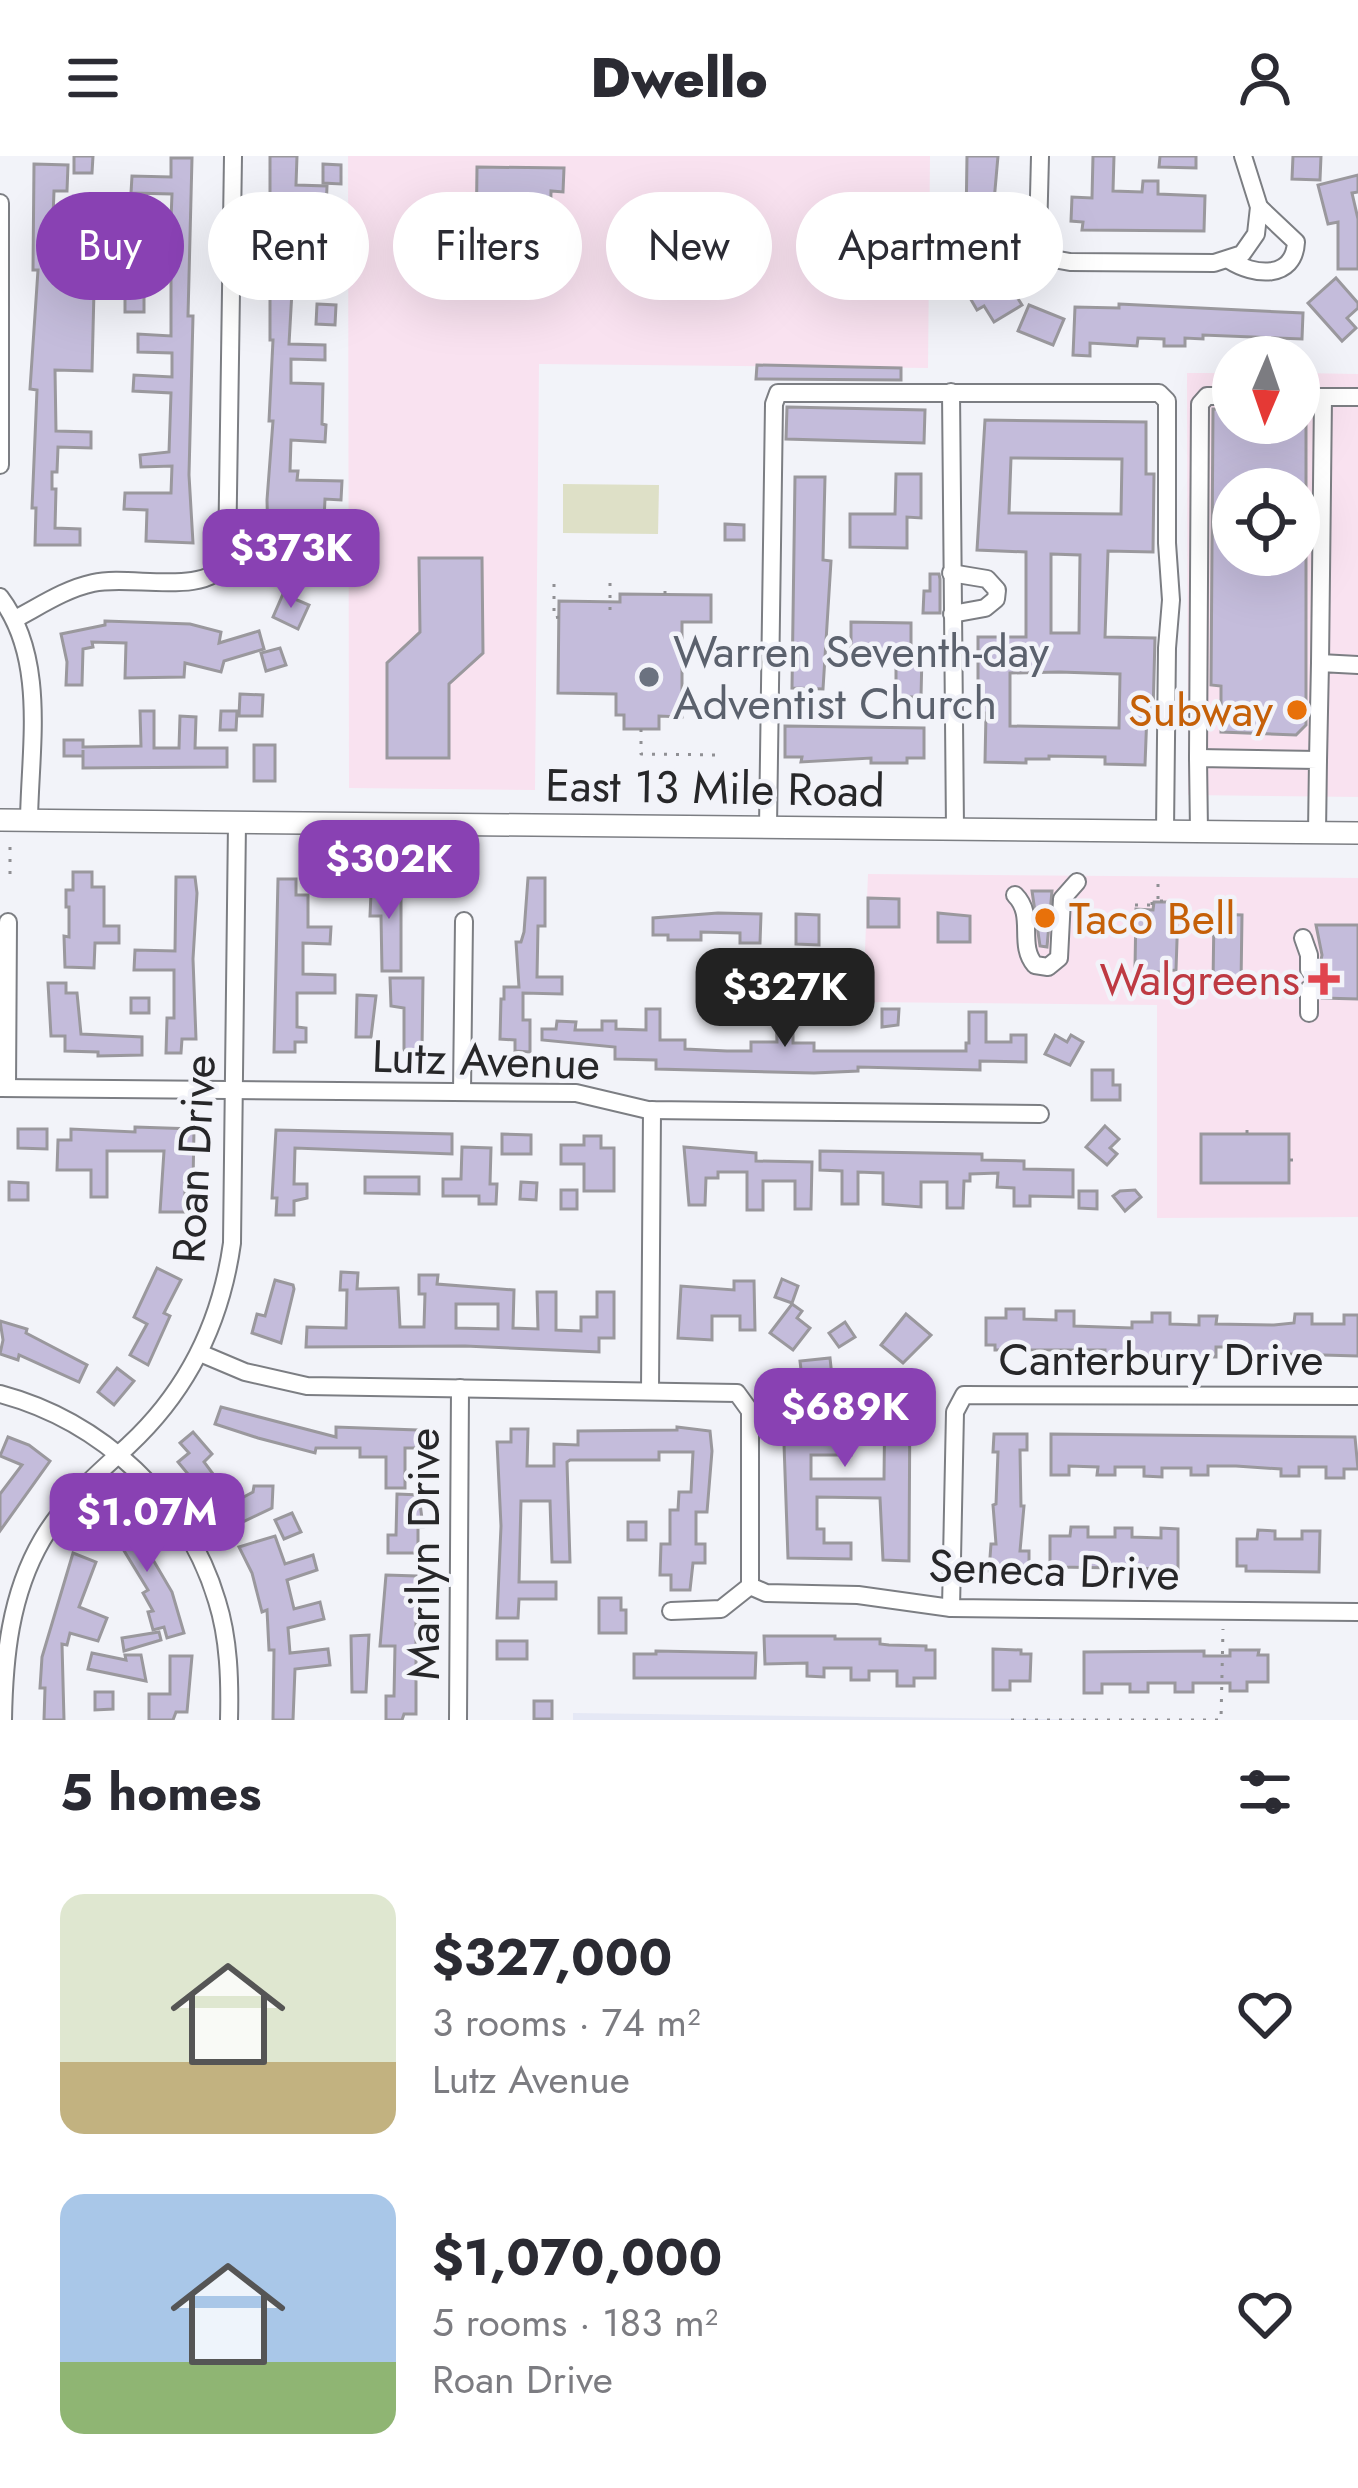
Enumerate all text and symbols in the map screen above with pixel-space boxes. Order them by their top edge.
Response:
text: Dwello [590,39,768,117]
icon: menu [60,45,126,111]
icon: person [1232,45,1298,111]
chip: Buy [36,192,184,300]
chip: Rent [208,192,369,300]
chip: Filters [393,192,582,300]
chip: New [606,192,772,300]
chip: Apartment [796,192,1063,300]
north arrow [1212,336,1320,444]
map controls [1212,336,1320,576]
button: locate [1212,468,1320,576]
pin: $373K [207,509,375,611]
text: $373K [230,519,352,576]
place label: Warren Seventh-day Adventist Church [673,619,1049,736]
marker: Warren Seventh-day Adventist Church [636,664,662,690]
place label: Subway [1128,678,1273,743]
marker: Subway [1284,697,1310,723]
street label: East 13 Mile Road [545,753,885,823]
pin: $302K [305,820,473,922]
text: $302K [325,830,453,887]
place label: Taco Bell [1069,886,1236,951]
marker: Taco Bell [1032,905,1058,931]
place label: Walgreens [1099,947,1300,1012]
pin: $327K [701,948,869,1050]
text: $327K [723,958,847,1015]
marker: Walgreens [1311,966,1337,992]
street label: Lutz Avenue [371,1024,601,1096]
street label: Roan Drive [156,1053,232,1265]
street label: Canterbury Drive [999,1327,1323,1392]
pin: $689K [761,1368,929,1470]
text: $689K [781,1378,909,1435]
street label: Marilyn Drive [391,1428,456,1680]
pin: $1.07M [49,1473,245,1575]
text: $1.07M [77,1483,217,1540]
street label: Seneca Drive [927,1533,1181,1607]
text: 5 homes [60,1755,262,1829]
icon: filters [1232,1759,1298,1825]
text: $327,000 [432,1920,672,1994]
icon: home [156,1942,300,2086]
icon: heart [1232,1981,1298,2047]
text: 3 rooms · 74 m² [432,1994,700,2051]
text: Lutz Avenue [432,2051,630,2108]
text: $1,070,000 [432,2220,722,2294]
icon: home [156,2242,300,2386]
icon: heart [1232,2281,1298,2347]
text: 5 rooms · 183 m² [432,2294,718,2351]
text: Roan Drive [432,2351,613,2408]

